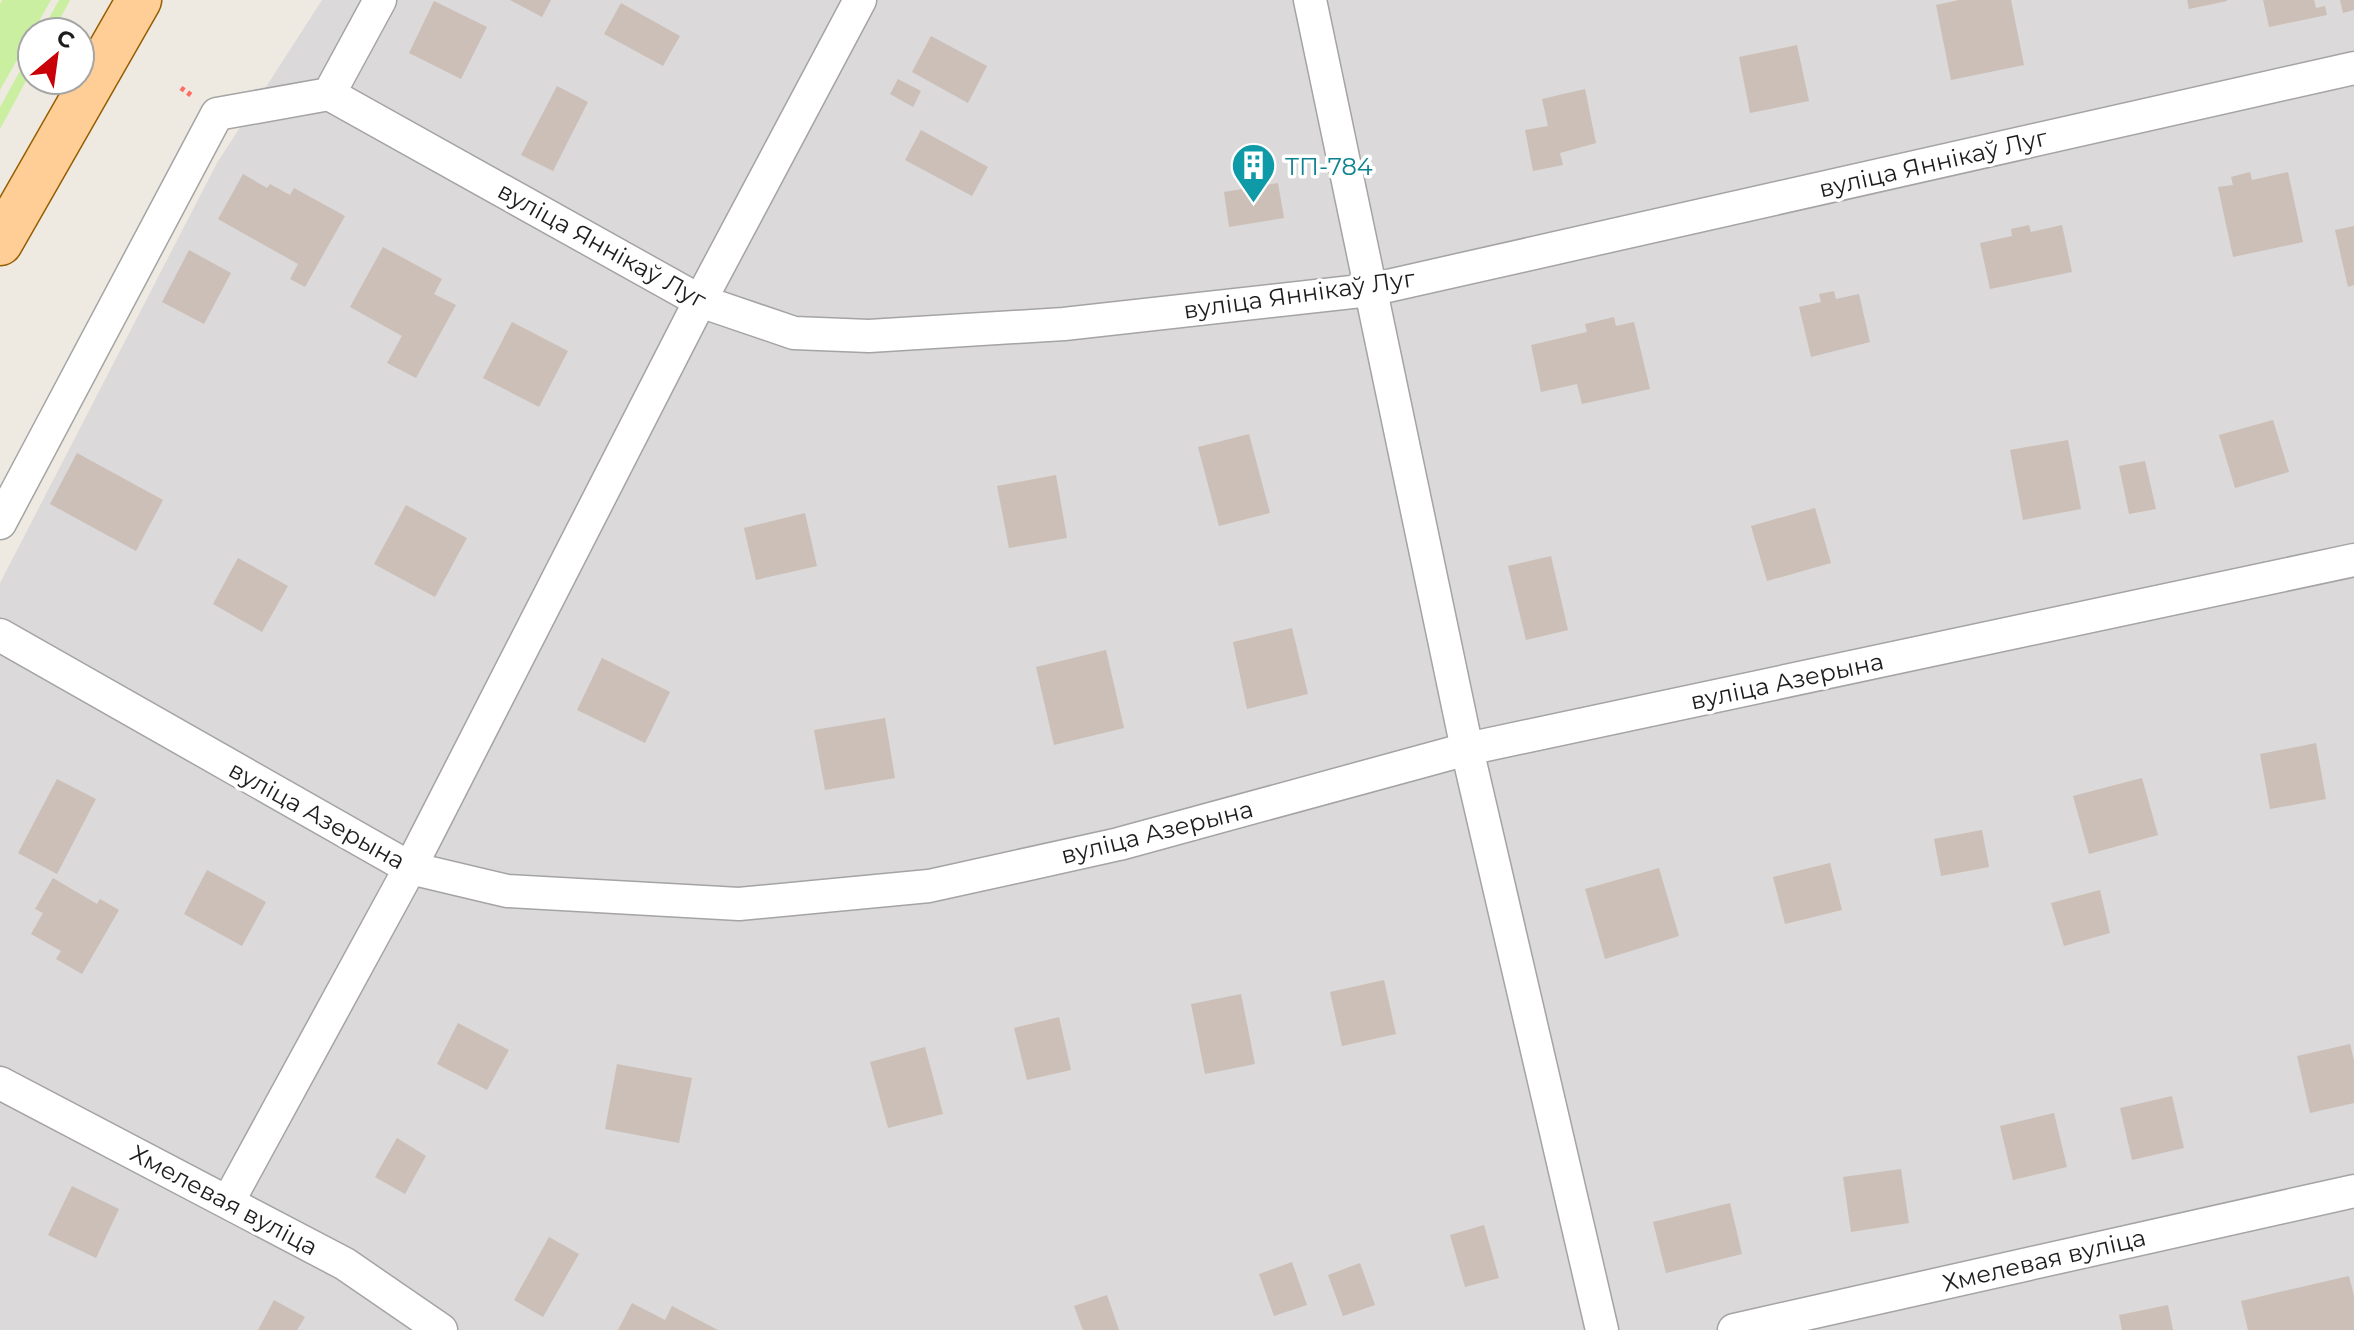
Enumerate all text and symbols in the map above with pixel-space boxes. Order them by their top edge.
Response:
north arrow [16,16,96,96]
text: С [52,23,79,55]
street label: вуліца Яннікаў Луг [1816,122,2051,203]
building icon: ТП-784 [1230,142,1278,205]
place label: ТП-784 [1285,152,1373,181]
street label: вуліца Яннікаў Луг [493,176,712,315]
street label: вуліца Яннікаў Луг [1181,263,1417,325]
street label: вуліца Азерына [1688,646,1886,716]
street label: вуліца Азерына [224,755,410,875]
street label: вуліца Азерына [1058,794,1256,870]
street label: Хмелевая вуліца [125,1138,323,1262]
street label: Хмелевая вуліца [1939,1222,2149,1298]

